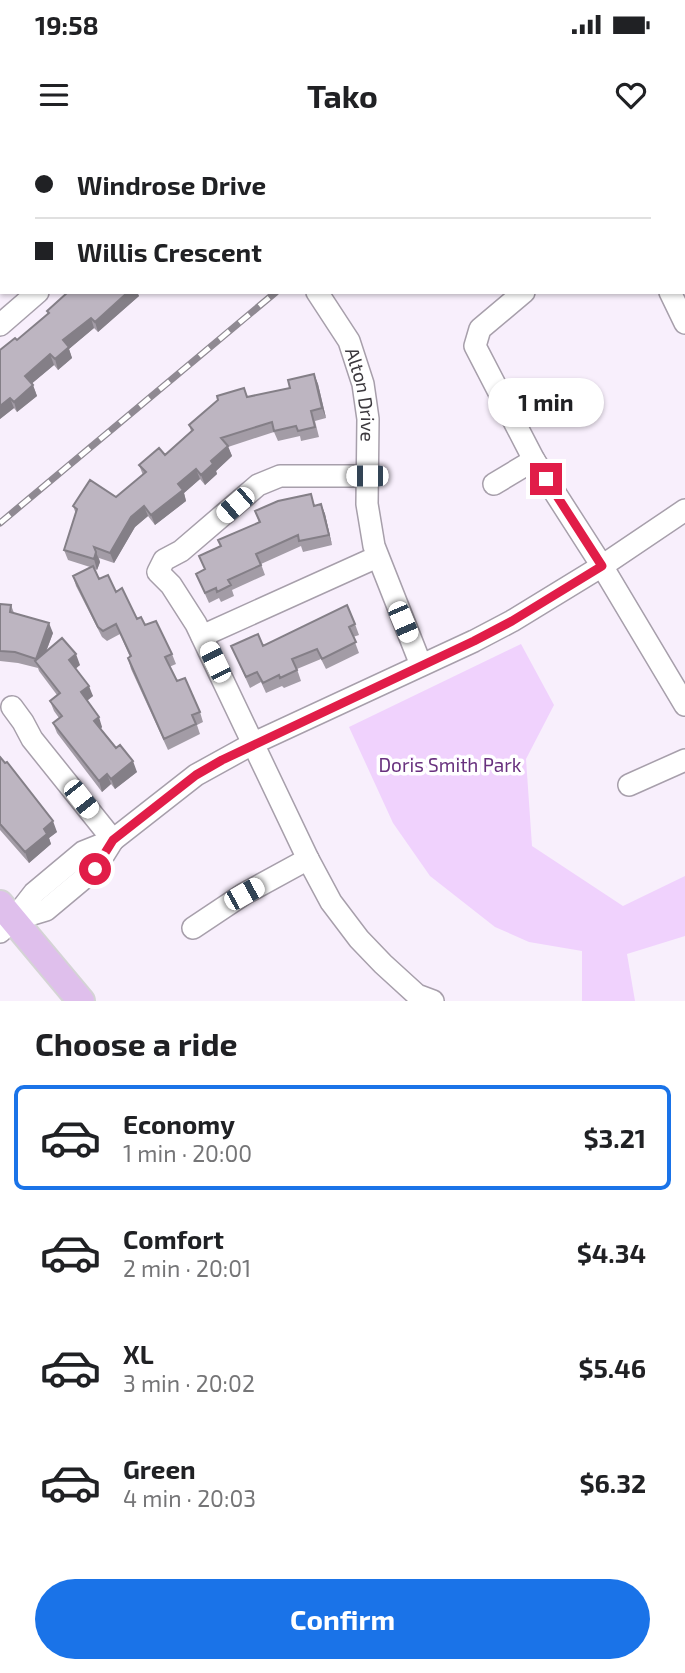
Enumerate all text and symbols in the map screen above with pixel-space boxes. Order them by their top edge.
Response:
text: 19:58 [35,9,99,40]
icon: menu [35,76,73,114]
text: Tako [307,76,378,114]
icon: heart [612,76,650,114]
text: Windrose Drive [77,169,266,200]
text: Willis Crescent [77,236,262,267]
street label: Alton Drive [341,344,380,442]
callout: 1 min [488,378,604,426]
text: 1 min [518,388,574,416]
route end [530,463,562,495]
car [347,466,389,487]
car [213,483,258,527]
car [386,599,421,645]
car [197,639,234,685]
park label: Doris Smith Park [378,753,522,776]
car [60,776,103,822]
route start [79,853,111,885]
car [221,875,268,913]
text: Choose a ride [35,1024,238,1062]
icon: car [39,1106,102,1169]
text: Economy [123,1108,235,1139]
text: $3.21 [583,1122,646,1153]
text: 1 min · 20:00 [123,1139,252,1167]
icon: car [39,1221,102,1284]
text: Comfort [123,1223,224,1254]
text: $4.34 [577,1237,646,1268]
text: 2 min · 20:01 [123,1254,251,1282]
icon: car [39,1336,102,1399]
text: XL [123,1338,154,1369]
text: $5.46 [578,1352,646,1383]
text: 3 min · 20:02 [123,1369,255,1397]
icon: car [39,1451,102,1514]
text: Green [123,1453,196,1484]
text: $6.32 [579,1467,646,1498]
text: 4 min · 20:03 [123,1484,256,1512]
button: Confirm [35,1579,650,1659]

